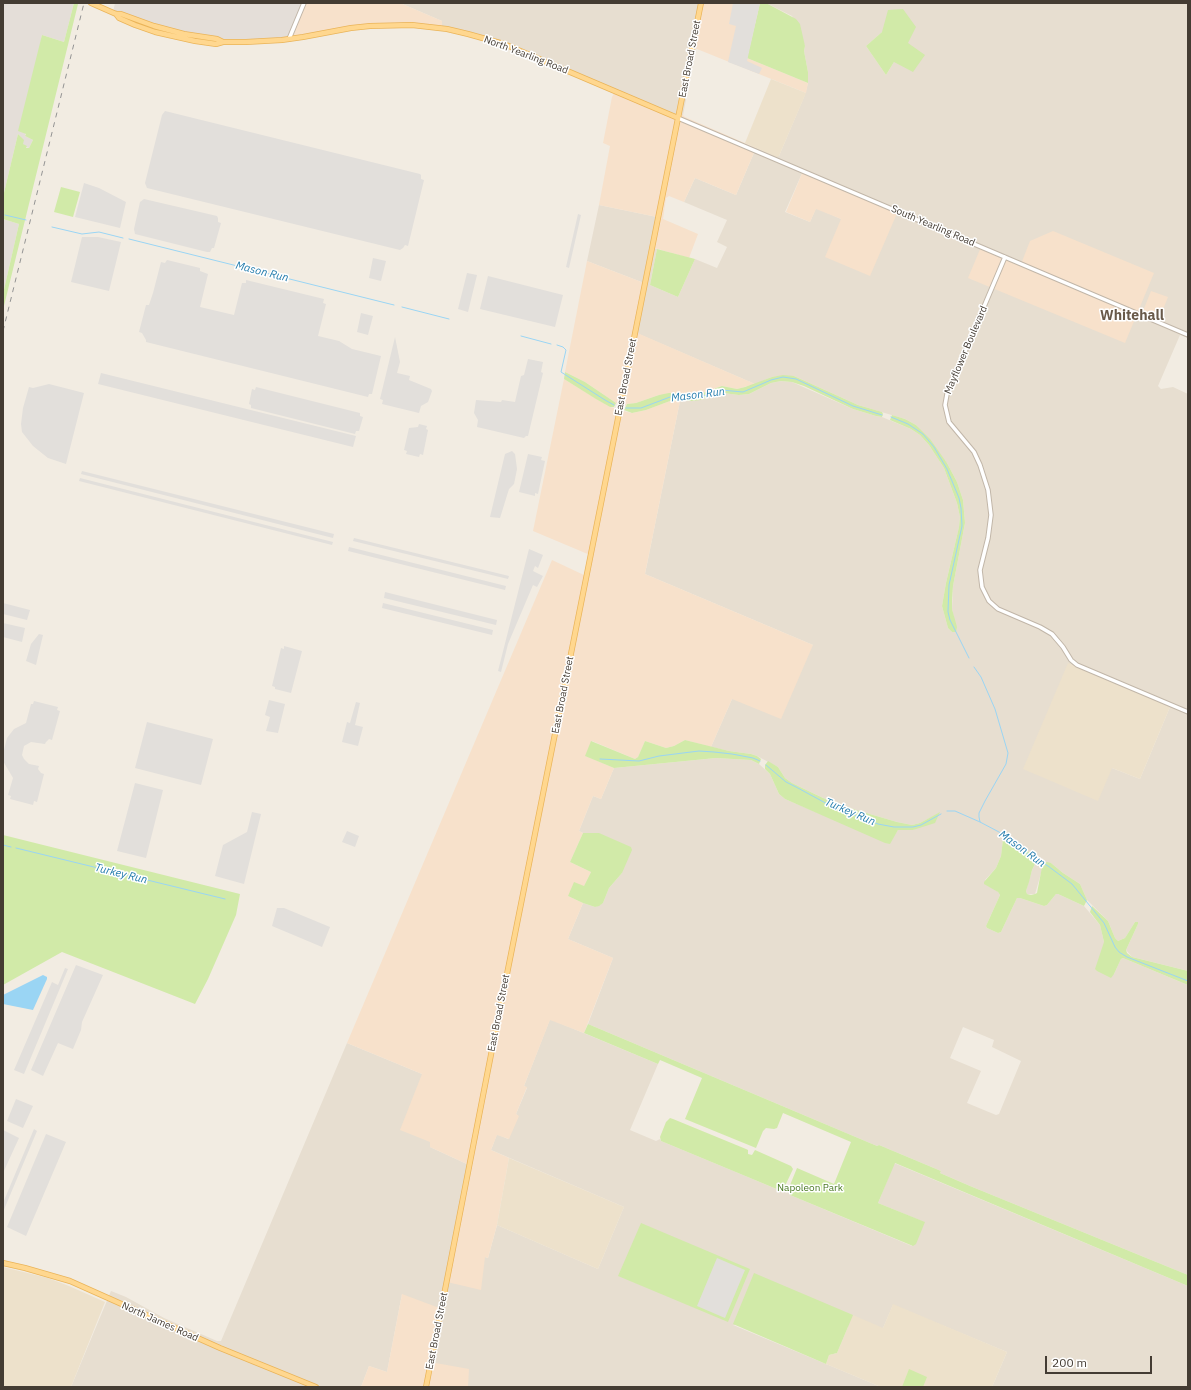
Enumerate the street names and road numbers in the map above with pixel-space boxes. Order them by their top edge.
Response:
street label: East Broad Street [677,19,703,99]
street label: North Yearling Road [482,33,570,77]
street label: South Yearling Road [889,203,977,249]
street label: Mayflower Boulevard [942,304,990,396]
street label: East Broad Street [613,337,639,417]
street label: East Broad Street [550,655,576,735]
street label: East Broad Street [486,973,512,1053]
street label: East Broad Street [424,1291,450,1371]
street label: North James Road [120,1300,200,1344]

